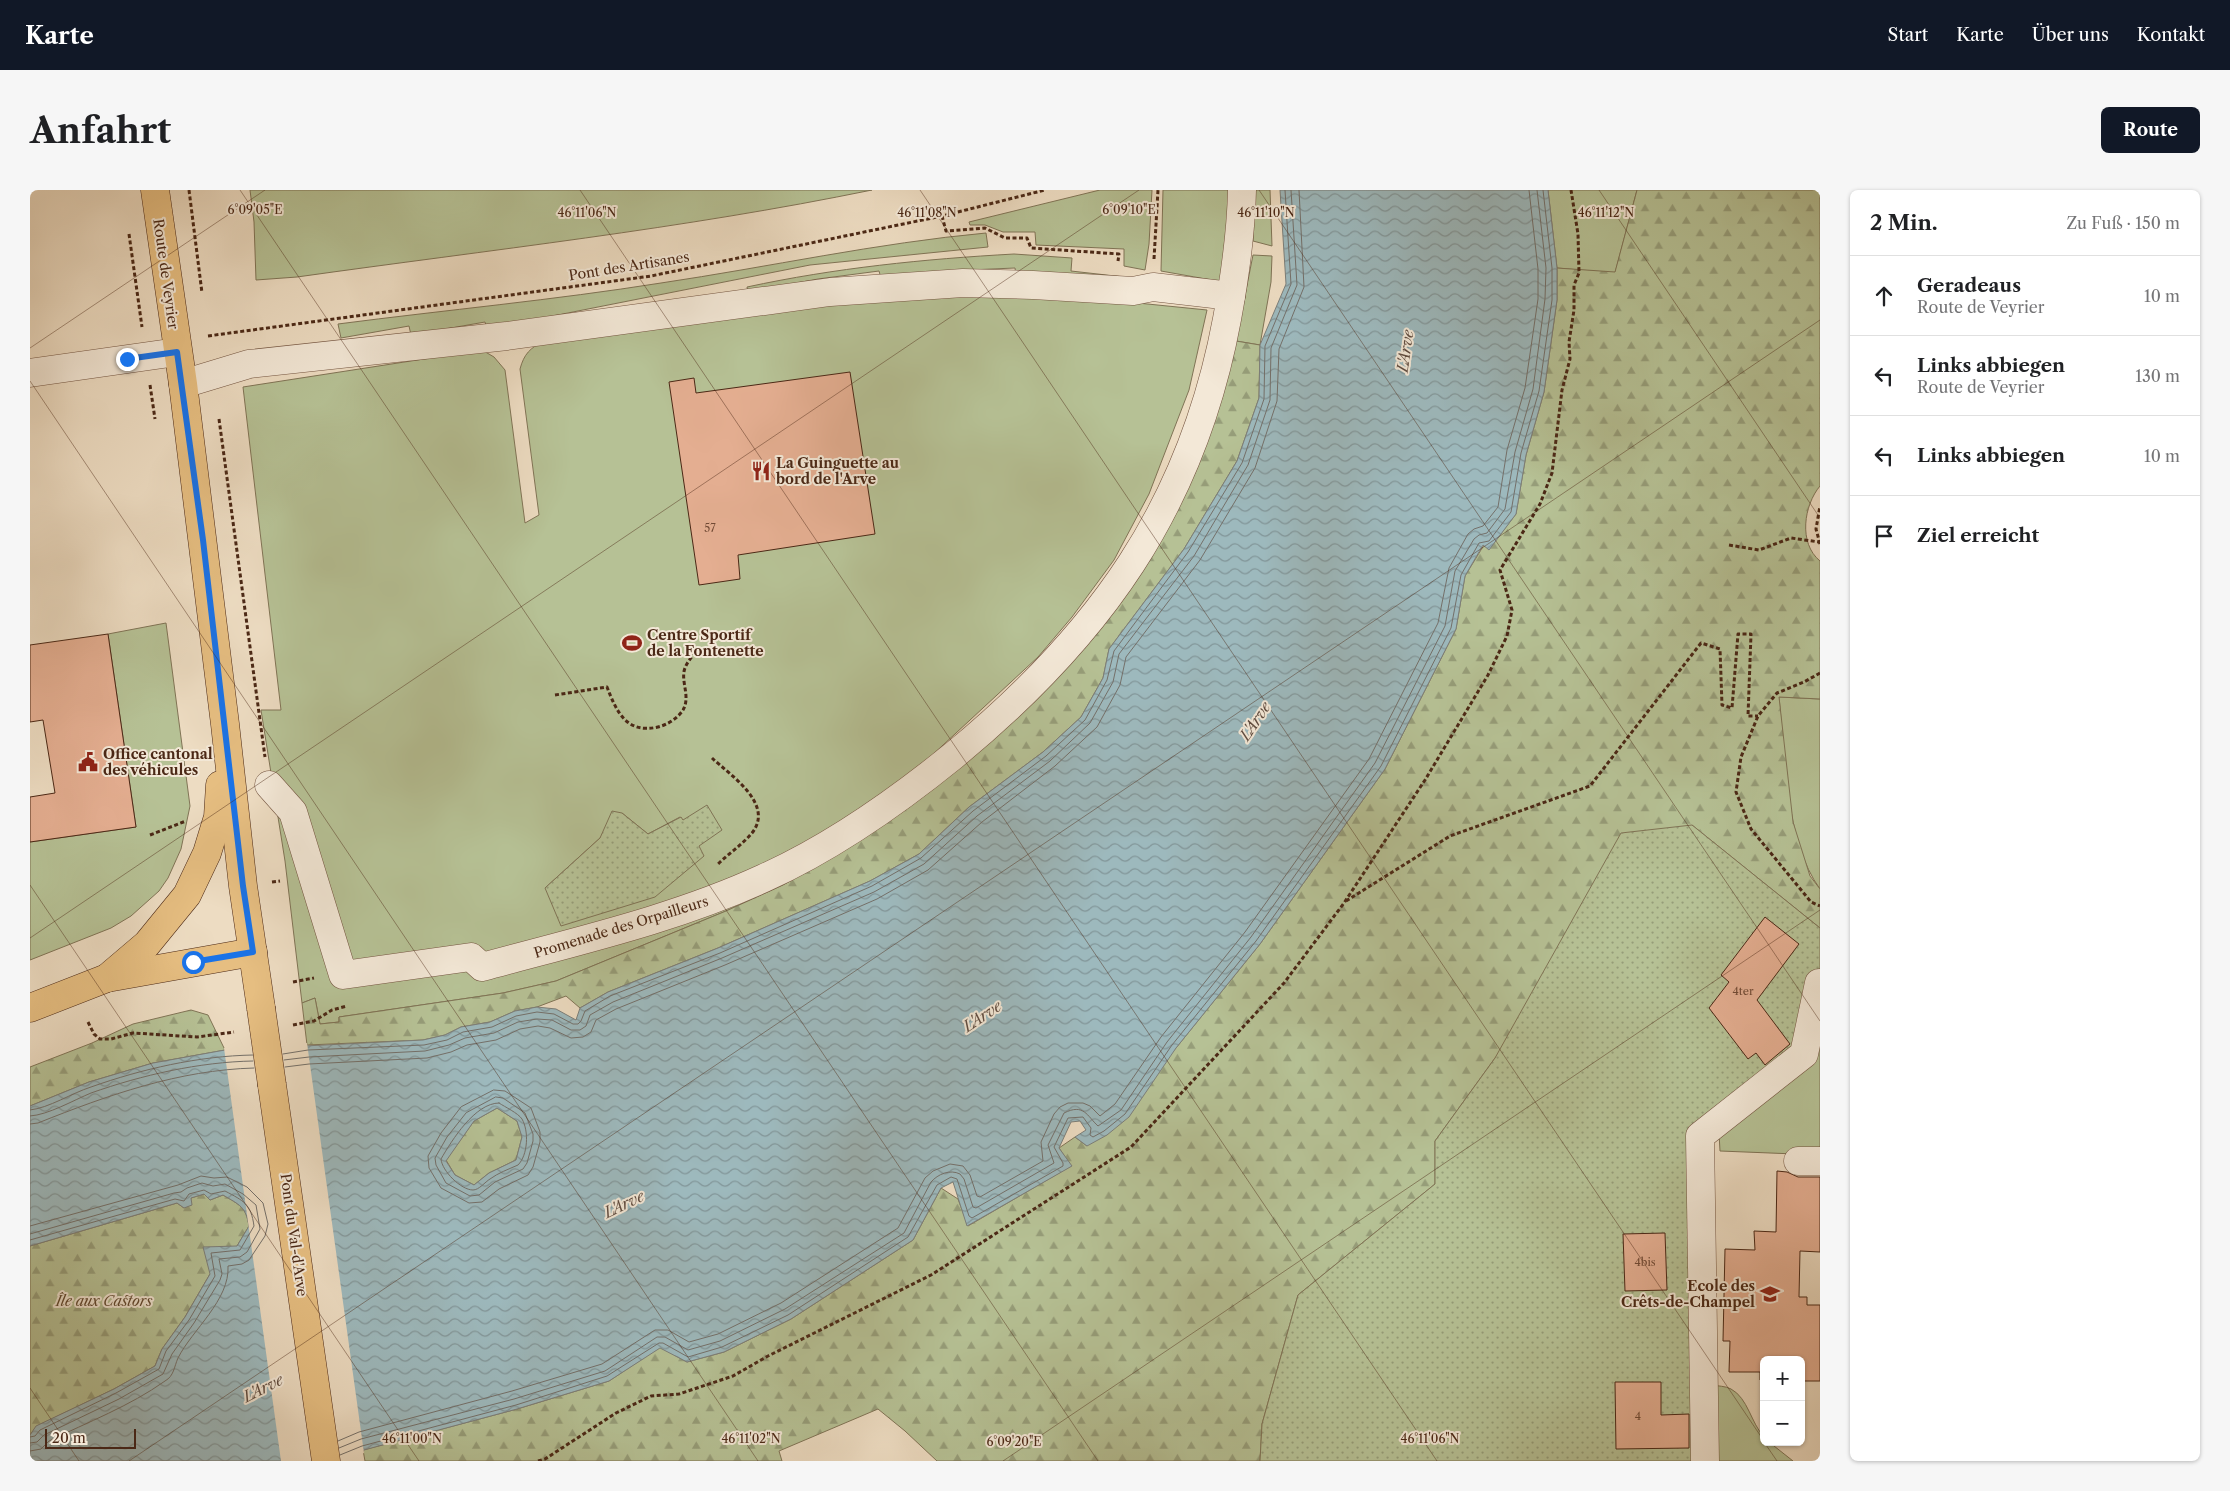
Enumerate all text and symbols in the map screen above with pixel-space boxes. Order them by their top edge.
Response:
text: Karte [25,21,94,50]
text: Start [1888,24,1928,46]
text: Karte [1956,24,2004,46]
text: Über uns [2032,24,2109,46]
text: Kontakt [2137,24,2205,46]
button: Route [2101,107,2200,153]
text: Anfahrt [30,109,171,152]
text: 6°09'05"E [228,202,282,217]
text: 6°09'10"E [1102,202,1156,217]
text: 46°11'06"N [557,205,617,220]
text: 46°11'08"N [897,205,957,220]
text: 46°11'10"N [1237,205,1295,220]
text: 46°11'12"N [1578,205,1634,220]
text: 2 Min. [1870,210,1938,235]
text: Zu Fuß · 150 m [2066,213,2180,233]
street label: Route de Veyrier [149,218,183,331]
street label: Pont des Artisanes [567,248,691,284]
text: Geradeaus [1917,274,2021,297]
icon: ahead [1870,282,1898,310]
text: 10 m [2144,286,2180,306]
text: Route de Veyrier [1917,297,2044,317]
water label: L'Arve [1393,328,1417,374]
route end [116,348,139,371]
text: Links abbiegen [1917,354,2065,377]
icon: left [1870,362,1898,390]
text: 130 m [2135,366,2180,386]
text: Route de Veyrier [1917,377,2044,397]
icon: left [1870,442,1898,470]
text: Links abbiegen [1917,444,2065,467]
text: 10 m [2144,446,2180,466]
place label: La Guinguette au bord de l'Arve [775,454,899,488]
restaurant icon: La Guinguette au bord de l'Arve [750,460,772,482]
house number: 57 [704,521,716,535]
icon: arrive [1870,522,1898,550]
text: Ziel erreicht [1917,524,2039,547]
place label: Centre Sportif de la Fontenette [647,626,764,660]
sports icon: Centre Sportif de la Fontenette [621,632,643,654]
water label: L'Arve [1235,698,1275,745]
place label: Office cantonal des véhicules [103,745,213,779]
public building icon: Office cantonal des véhicules [77,751,99,773]
street label: Promenade des Orpailleurs [532,892,710,962]
route start [182,951,205,974]
house number: 4ter [1732,984,1754,998]
water label: L'Arve [958,996,1005,1036]
street label: Pont du Val-d'Arve [276,1172,312,1298]
water label: L'Arve [600,1186,648,1222]
house number: 4bis [1634,1255,1656,1269]
place label: Ecole des Crêts-de-Champel [1621,1277,1755,1311]
school or university icon: Ecole des Crêts-de-Champel [1759,1283,1781,1305]
park label: Île aux Castors [55,1292,153,1310]
map controls [1760,1356,1805,1446]
button: + [1760,1356,1805,1401]
water label: L'Arve [239,1370,287,1407]
button: − [1760,1401,1805,1446]
house number: 4 [1635,1409,1641,1423]
scale bar [45,1426,136,1449]
text: 20 m [52,1429,86,1447]
text: 46°11'00"N [382,1431,442,1446]
text: 46°11'02"N [721,1431,781,1446]
text: 46°11'06"N [1400,1431,1460,1446]
text: 6°09'20"E [986,1434,1042,1449]

